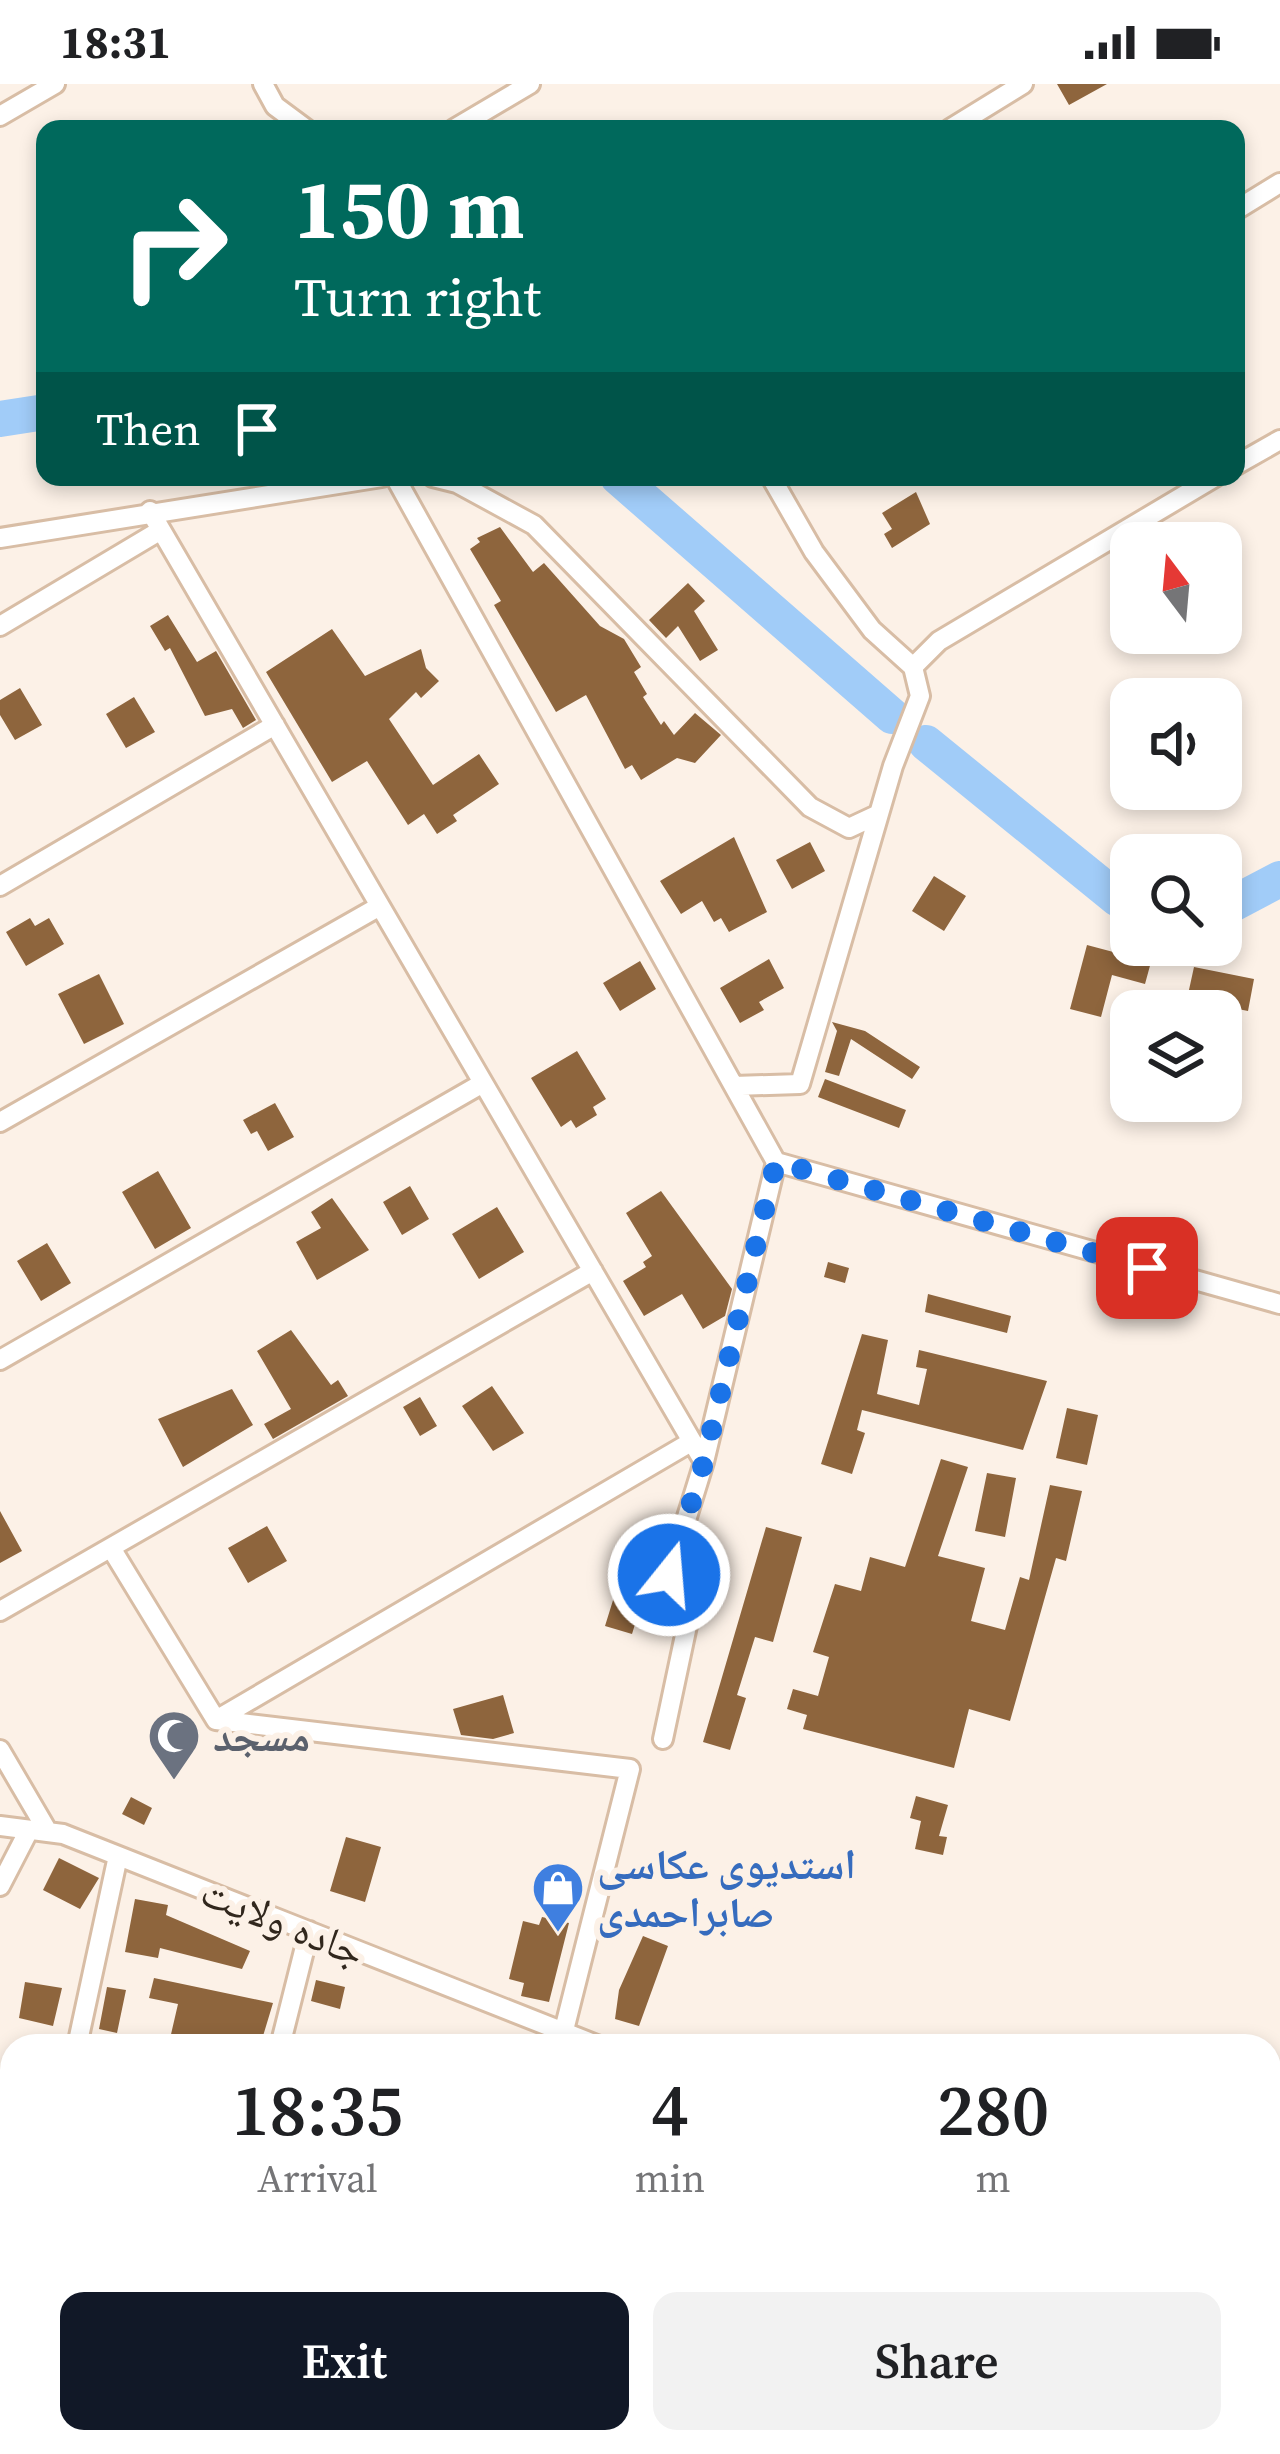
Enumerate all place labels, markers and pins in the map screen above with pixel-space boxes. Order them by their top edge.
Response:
pin [1096,1217,1198,1319]
place label: مسجد [213,1707,310,1765]
mosque icon: مسجد [146,1708,202,1782]
place label: استدیوی عکاسی صابراحمدی [597,1835,856,1941]
shop icon: استدیوی عکاسی صابراحمدی [530,1860,586,1934]

